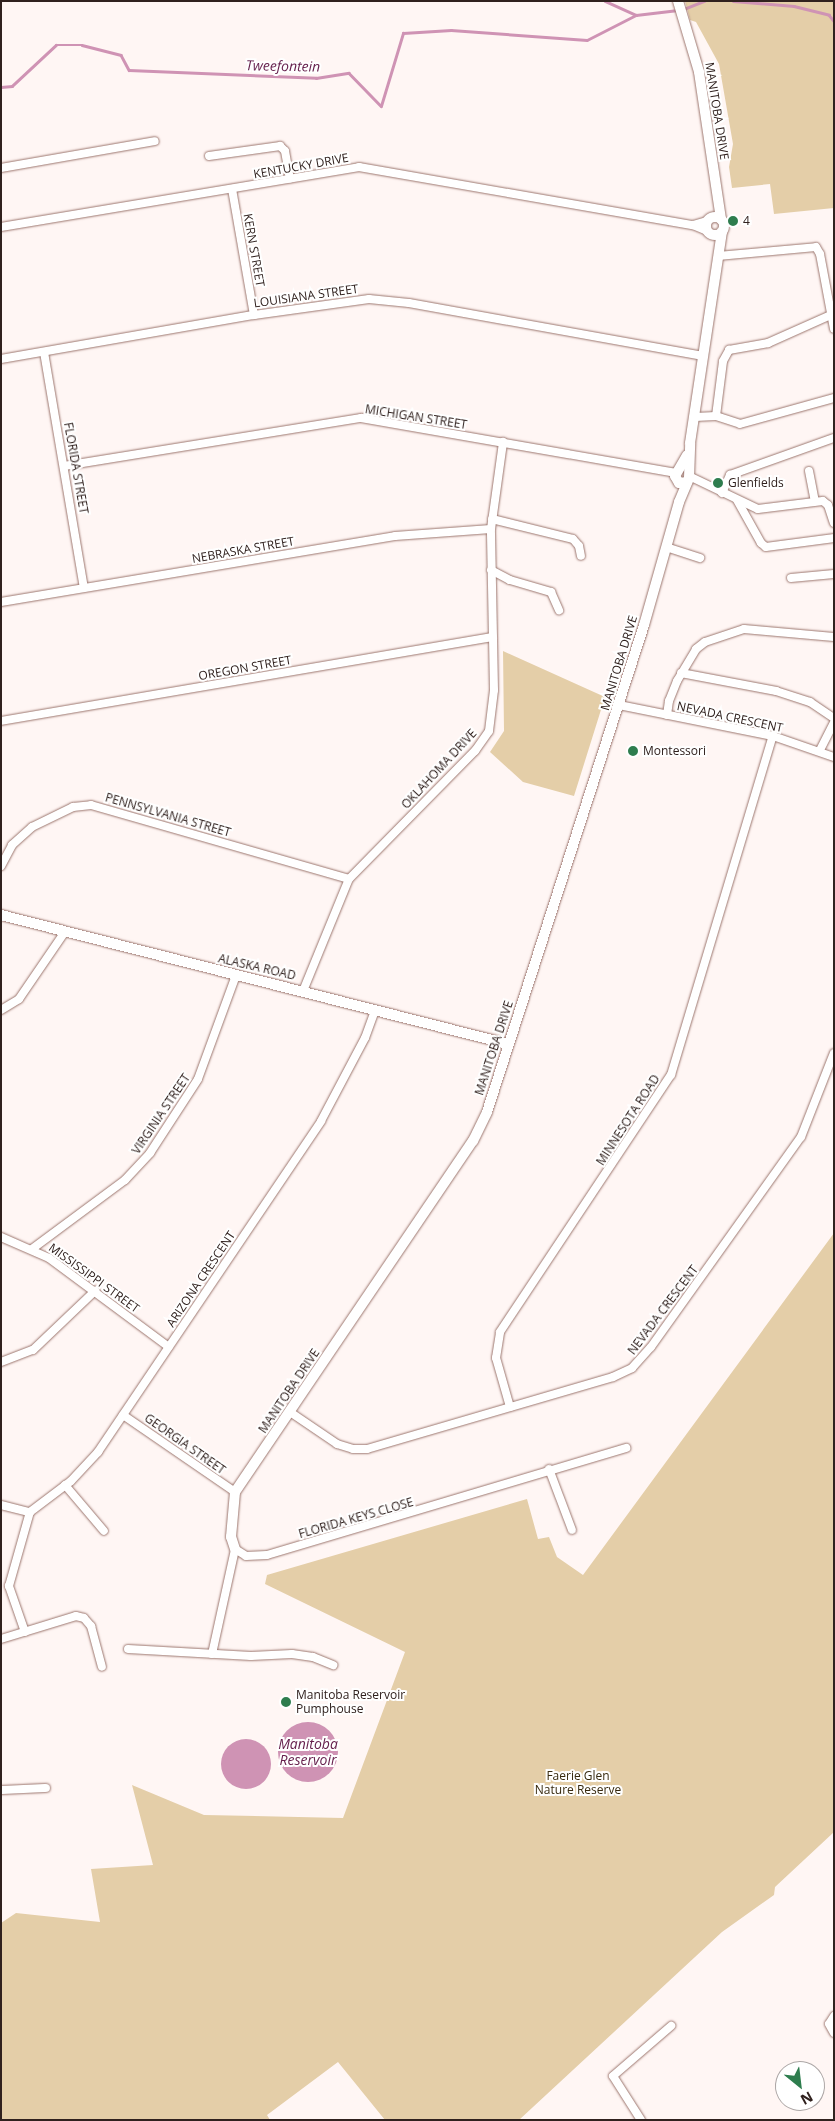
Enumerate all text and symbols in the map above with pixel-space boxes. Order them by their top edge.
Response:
water label: Tweefontein [246,57,320,75]
street label: MANITOBA DRIVE [702,61,732,161]
street label: KENTUCKY DRIVE [252,151,350,181]
street label: KERN STREET [240,212,268,288]
place label: 4 [743,214,750,228]
marker: 4 [727,215,739,227]
street label: LOUISIANA STREET [253,282,359,310]
street label: MICHIGAN STREET [364,402,468,432]
street label: FLORIDA STREET [61,421,91,515]
place label: Glenfields [728,476,784,490]
marker: Glenfields [712,477,724,489]
street label: NEBRASKA STREET [191,534,295,566]
street label: MANITOBA DRIVE [598,614,640,712]
street label: OREGON STREET [197,653,293,683]
street label: NEVADA CRESCENT [676,699,784,735]
street label: OKLAHOMA DRIVE [398,726,480,812]
place label: Montessori [643,744,706,758]
marker: Montessori [627,745,639,757]
street label: PENNSYLVANIA STREET [104,790,232,840]
street label: ALASKA ROAD [217,951,297,983]
street label: MANITOBA DRIVE [472,999,516,1097]
street label: VIRGINIA STREET [129,1071,193,1157]
street label: MINNESOTA ROAD [593,1072,663,1168]
street label: ARIZONA CRESCENT [164,1228,238,1330]
street label: MISSISSIPPI STREET [46,1240,142,1316]
street label: NEVADA CRESCENT [625,1263,701,1357]
street label: MANITOBA DRIVE [256,1346,322,1436]
street label: GEORGIA STREET [142,1411,228,1477]
street label: FLORIDA KEYS CLOSE [297,1495,415,1541]
place label: Manitoba Reservoir Pumphouse [296,1688,405,1716]
marker: Manitoba Reservoir Pumphouse [280,1696,292,1708]
water label: Manitoba Reservoir [278,1736,338,1768]
park label: Faerie Glen Nature Reserve [535,1769,621,1797]
north arrow [775,2061,825,2111]
text: N [797,2088,817,2110]

